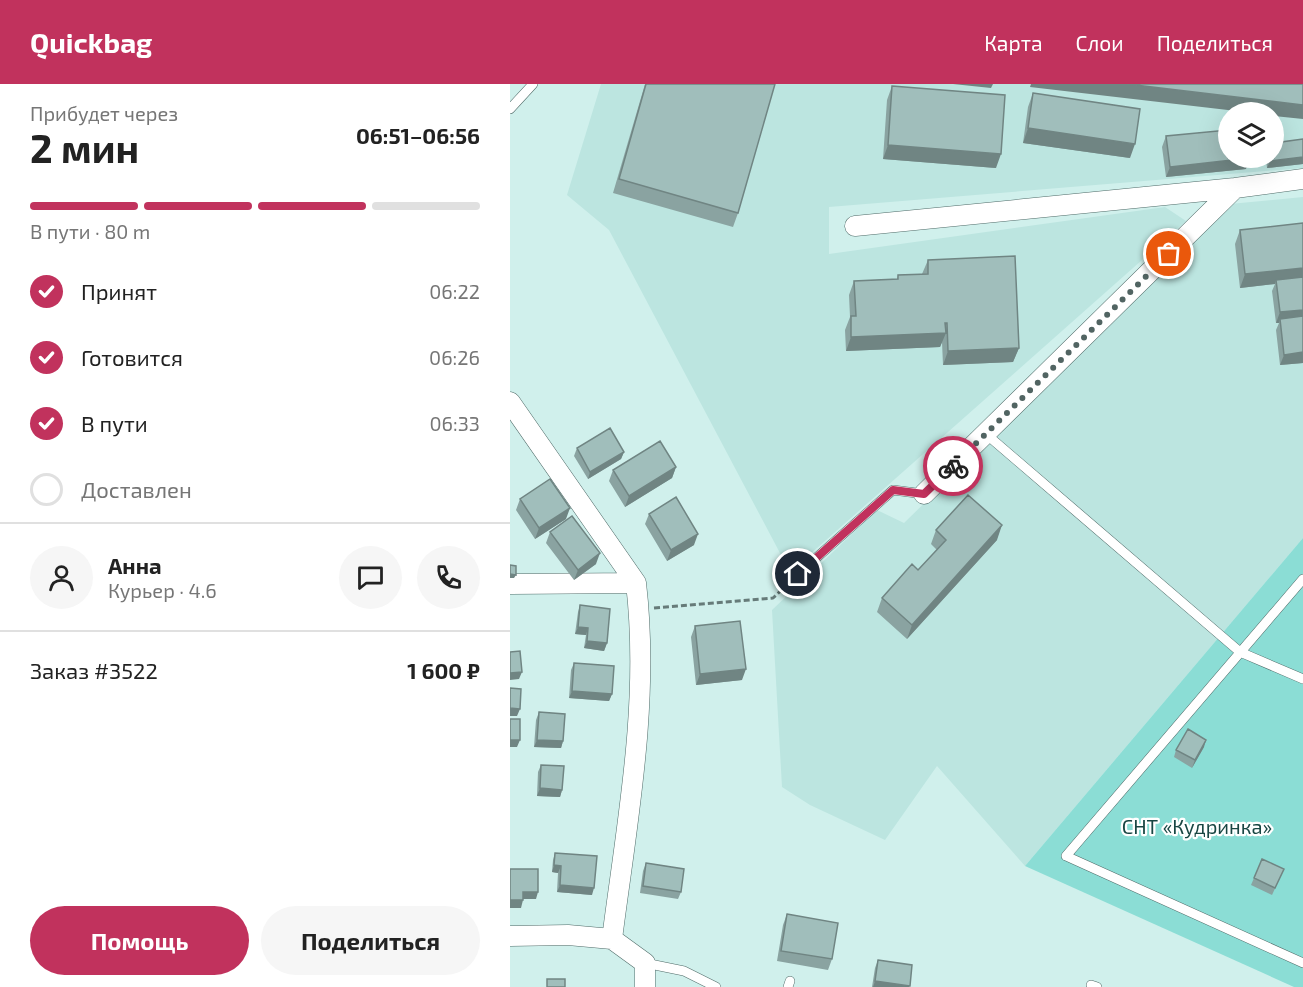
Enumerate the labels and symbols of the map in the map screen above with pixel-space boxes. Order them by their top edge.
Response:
pin [1143,228,1194,279]
courier [923,436,983,496]
pin [772,548,823,599]
park label: СНТ «Кудринка» [1122,814,1272,839]

